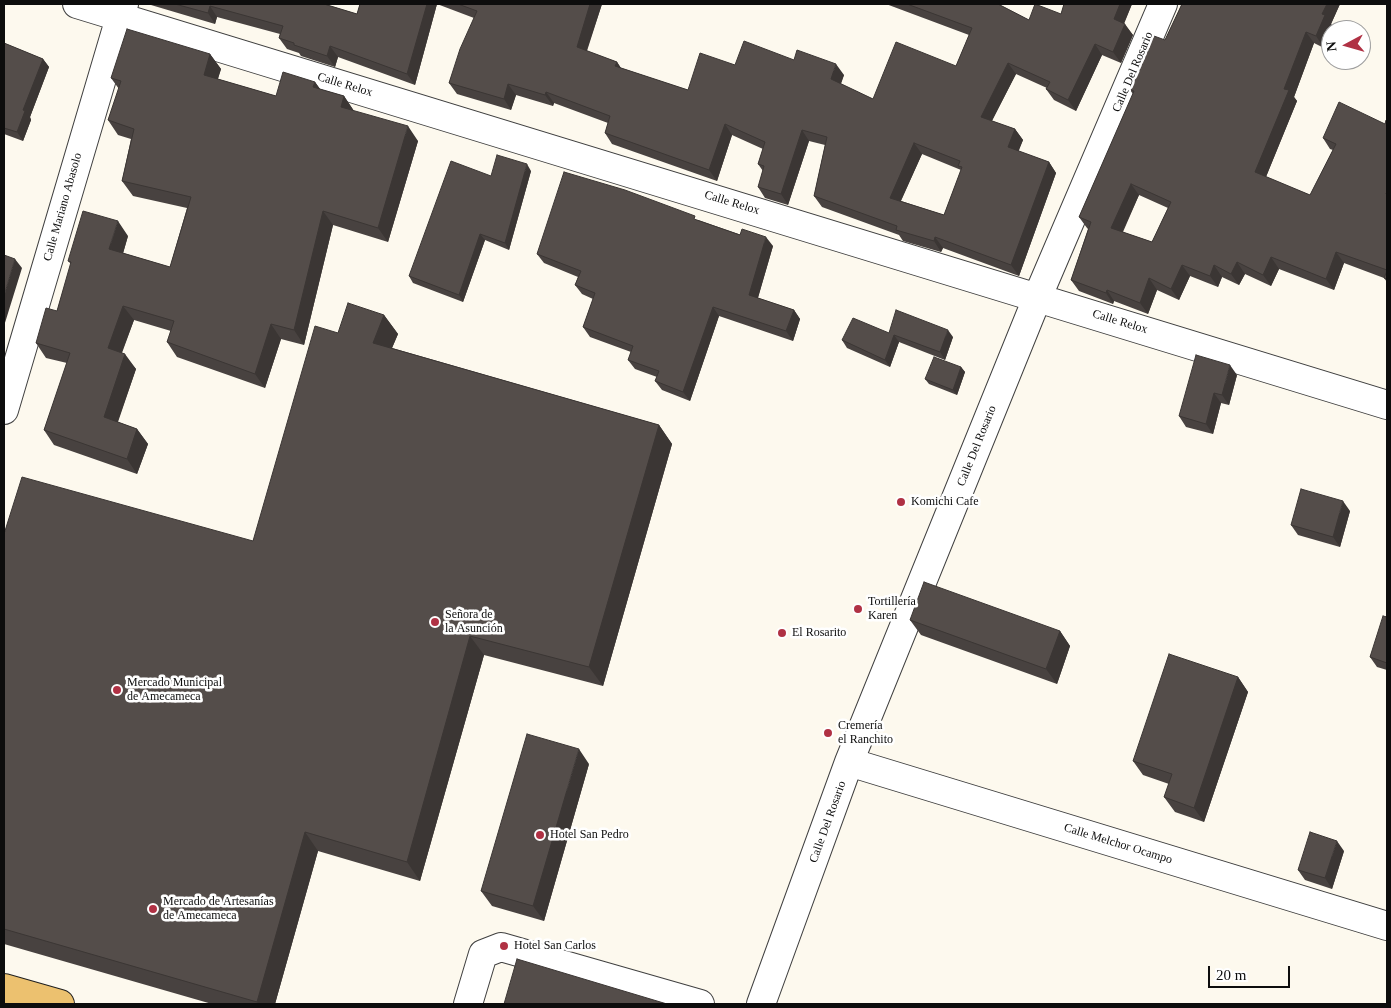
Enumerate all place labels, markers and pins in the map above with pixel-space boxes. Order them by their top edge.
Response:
place label: Komichi Cafe [911,495,979,509]
marker: Komichi Cafe [895,496,907,508]
place label: Tortillería Karen [868,595,916,623]
marker: Tortillería Karen [852,603,864,615]
place label: Señora de la Asunción [445,608,503,636]
marker: Señora de la Asunción [429,616,441,628]
place label: El Rosarito [792,626,846,640]
marker: El Rosarito [776,627,788,639]
place label: Mercado Municipal de Amecameca [127,676,222,704]
marker: Mercado Municipal de Amecameca [111,684,123,696]
place label: Cremería el Ranchito [838,719,893,747]
marker: Cremería el Ranchito [822,727,834,739]
place label: Hotel San Pedro [550,828,629,842]
marker: Hotel San Pedro [534,829,546,841]
place label: Mercado de Artesanías de Amecameca [163,895,274,923]
marker: Mercado de Artesanías de Amecameca [147,903,159,915]
place label: Hotel San Carlos [514,939,596,953]
marker: Hotel San Carlos [498,940,510,952]

